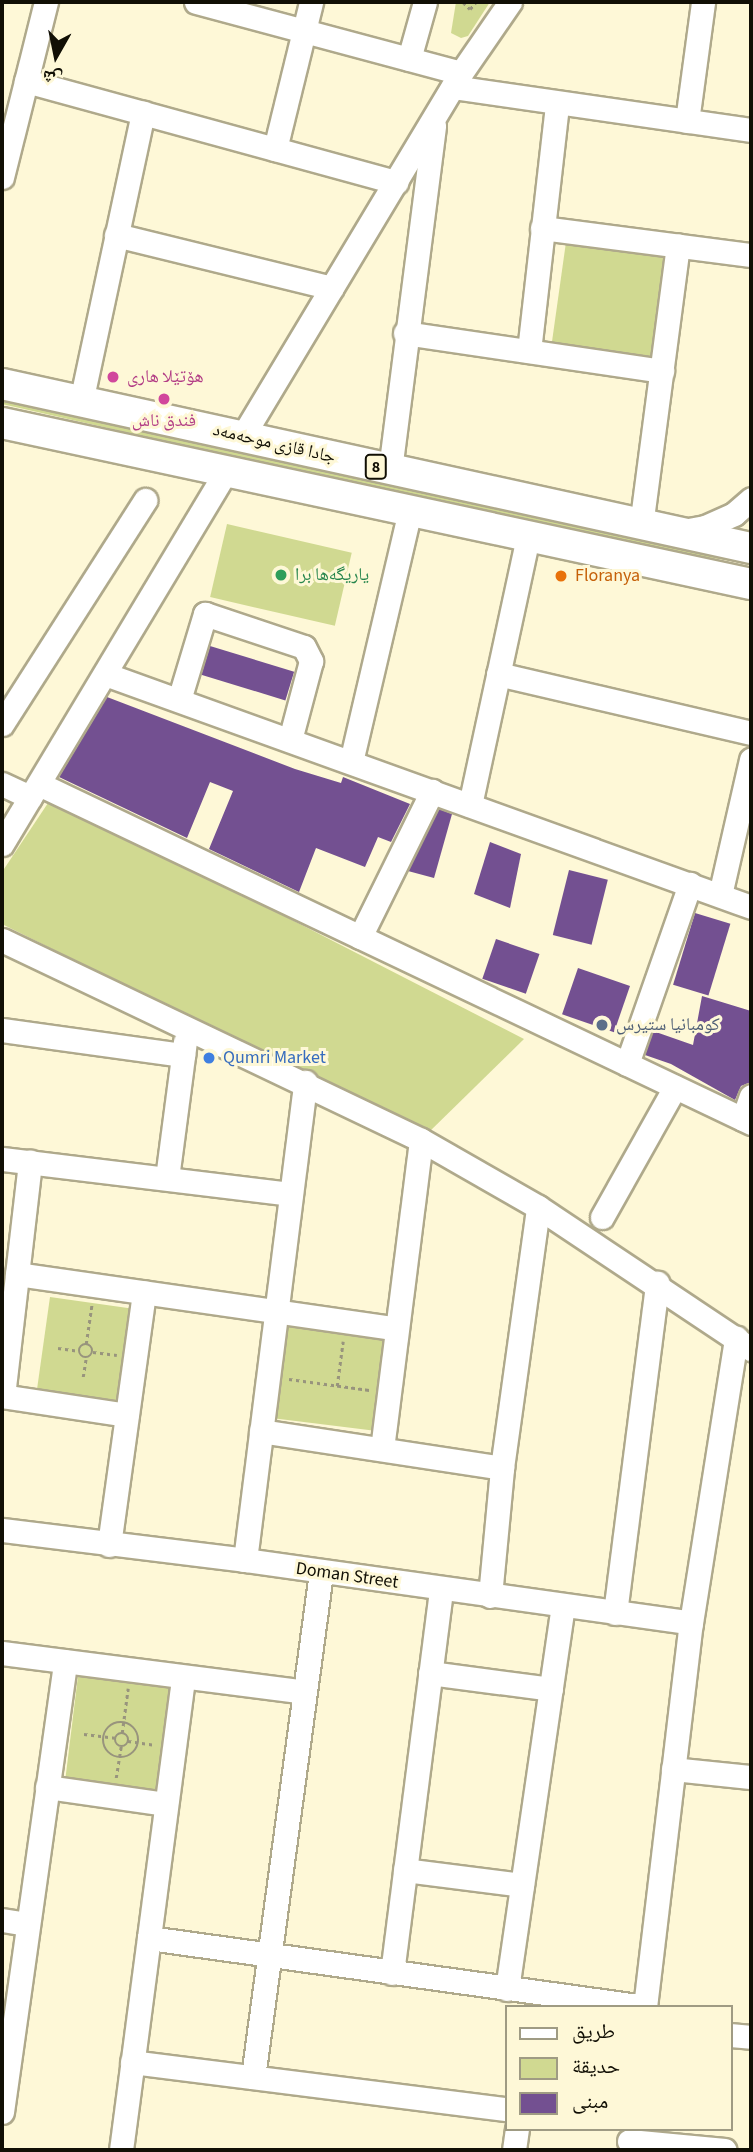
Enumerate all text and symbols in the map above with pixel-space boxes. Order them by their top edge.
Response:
north arrow [21,21,91,91]
text: ش [41,62,65,92]
place label: هۆتێلا هاری [127,366,204,388]
marker: هۆتێلا هاری [105,369,121,385]
marker: فندق ناش [156,391,172,407]
place label: فندق ناش [132,410,196,432]
street label: جادا قازی موحەمەد [211,419,337,469]
road number: 8 [364,454,388,480]
place label: یاریگەها برا [295,564,369,586]
place label: Floranya [575,565,640,587]
marker: یاریگەها برا [273,567,289,583]
marker: Floranya [553,568,569,584]
place label: كومبانيا ستيرس [616,1014,720,1036]
marker: كومبانيا ستيرس [594,1017,610,1033]
place label: Qumri Market [223,1047,326,1069]
marker: Qumri Market [201,1050,217,1066]
street label: Doman Street [294,1558,400,1594]
legend [504,2005,732,2131]
text: طريق [572,2016,615,2046]
text: حديقة [572,2051,620,2081]
text: مبنى [572,2086,608,2116]

